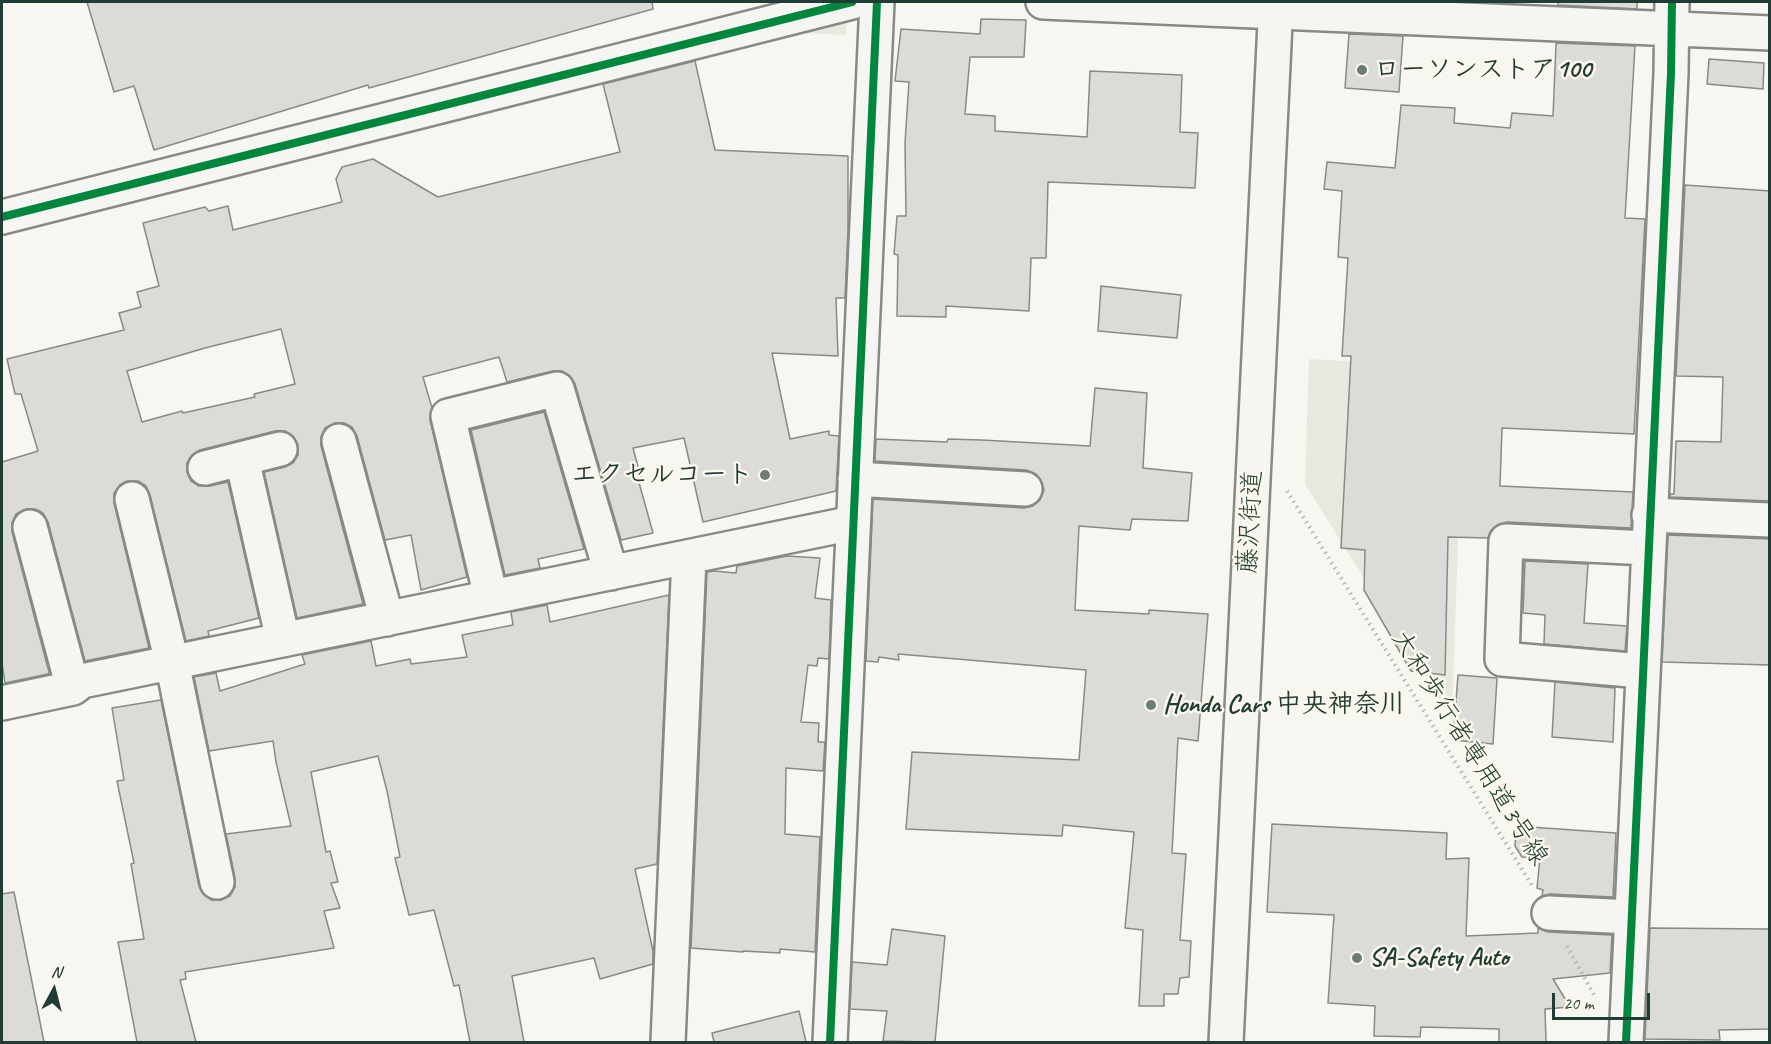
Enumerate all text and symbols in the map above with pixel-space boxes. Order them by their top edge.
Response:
place label: ローソンストア100 [1374,54,1591,86]
marker: ローソンストア100 [1355,63,1369,77]
place label: エクセルコート [571,459,753,491]
marker: エクセルコート [758,468,772,482]
street label: 藤沢街道 [1233,469,1269,575]
street label: 大和歩行者専用道3号線 [1384,625,1554,871]
place label: Honda Cars 中央神奈川 [1163,689,1405,721]
marker: Honda Cars 中央神奈川 [1144,698,1158,712]
place label: SA-Safety Auto [1369,942,1509,974]
marker: SA-Safety Auto [1350,951,1364,965]
north arrow [24,960,84,1020]
text: N [50,962,62,983]
scale bar [1555,981,1652,1019]
text: 20 m [1563,992,1594,1014]

